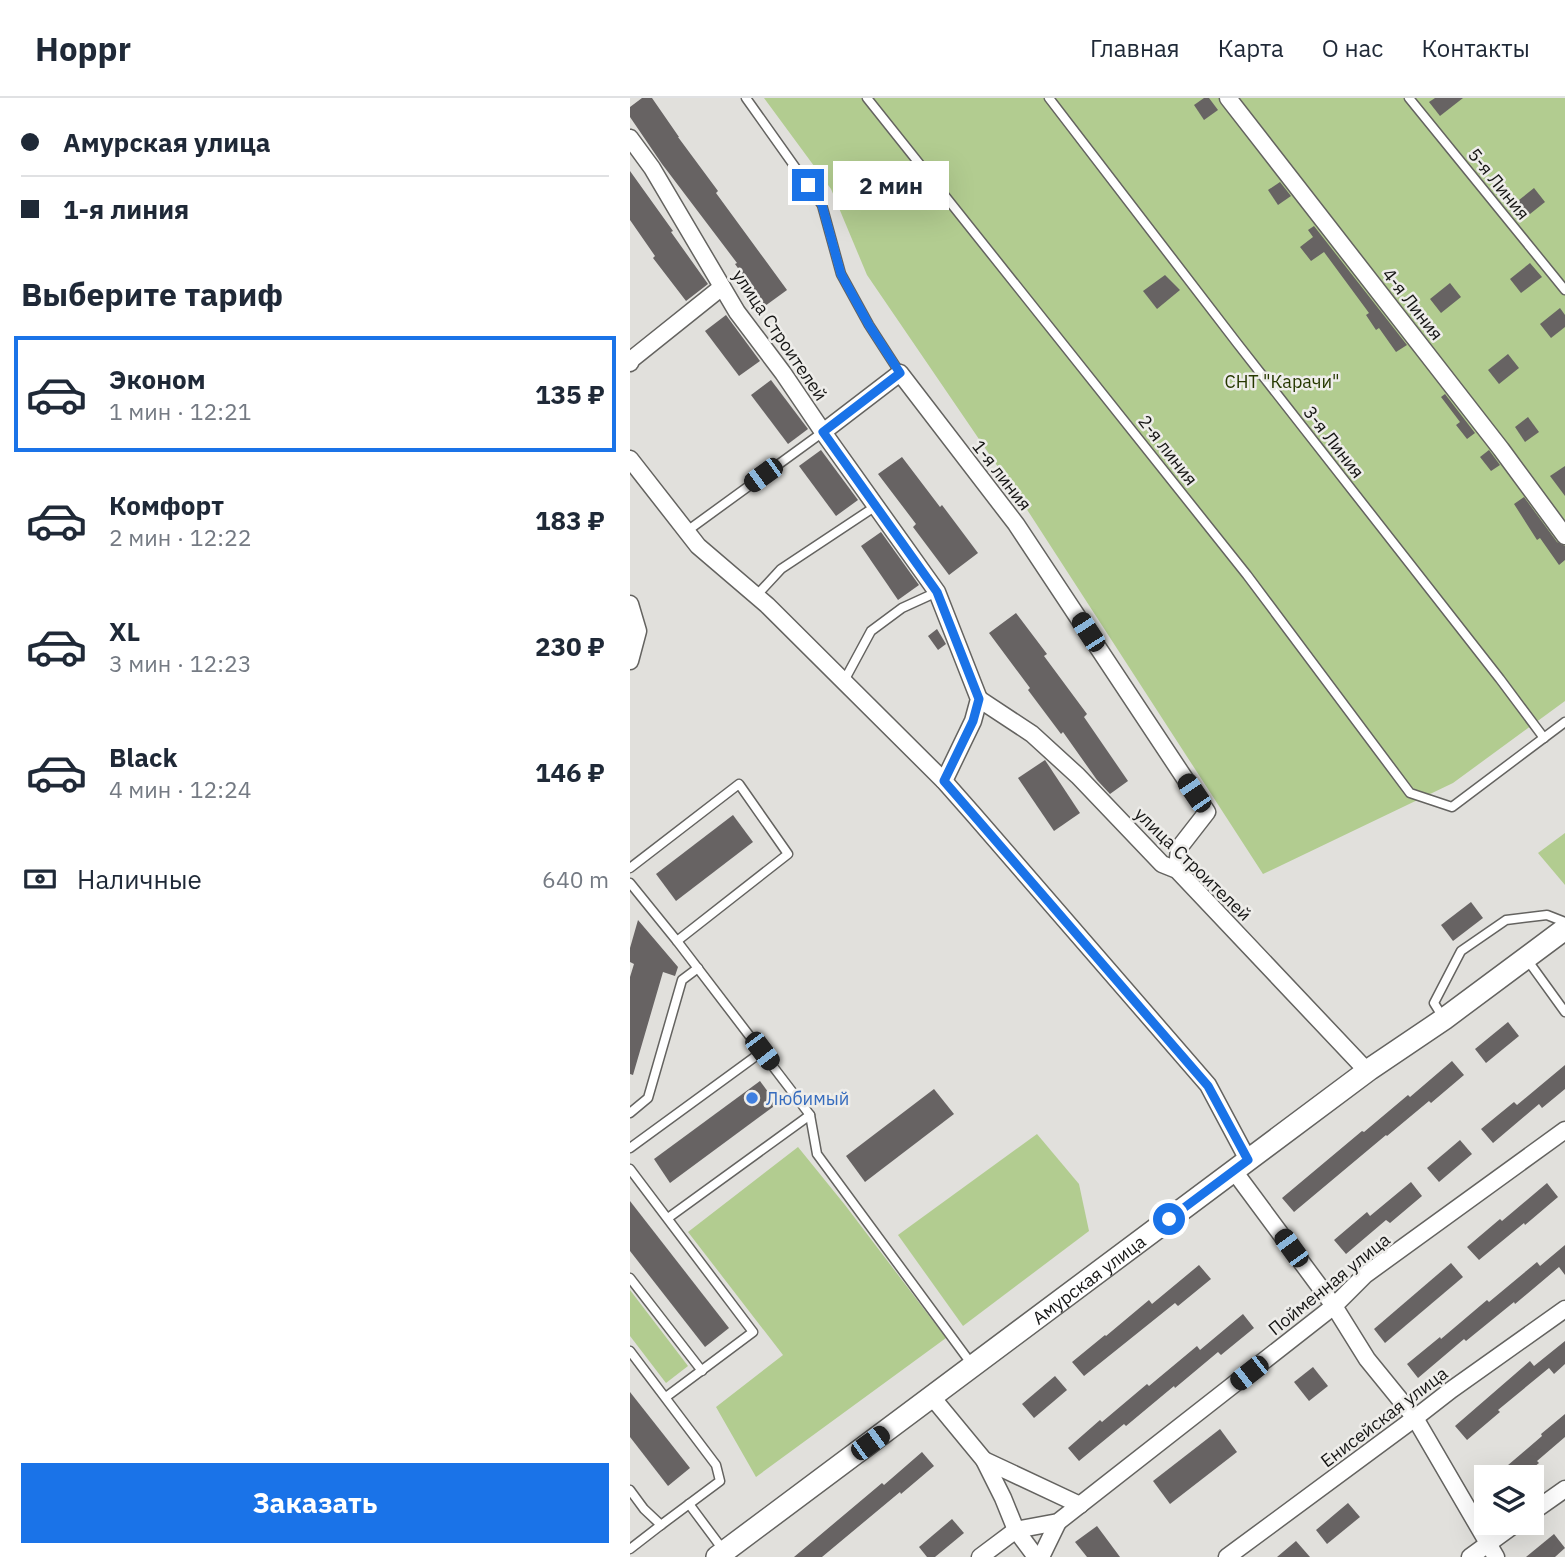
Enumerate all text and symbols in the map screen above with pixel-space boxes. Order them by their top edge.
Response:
text: Hoppr [35,27,131,70]
text: Главная [1090,32,1180,64]
text: Карта [1218,32,1284,64]
text: О нас [1322,32,1383,64]
text: Контакты [1421,32,1530,64]
text: Амурская улица [63,125,270,159]
street label: 5-я Линия [1463,144,1535,224]
callout: 2 мин [832,160,948,210]
route end [792,169,824,201]
text: 2 мин [859,170,923,200]
text: 1-я линия [63,192,189,226]
street label: 4-я Линия [1378,263,1448,345]
street label: улица Строителей [727,265,833,405]
text: Выберите тариф [21,273,283,315]
text: Эконом [109,362,206,396]
icon: car [25,363,88,426]
park label: СНТ "Карачи" [1224,370,1340,393]
text: 135 ₽ [535,377,605,411]
text: 1 мин · 12:21 [109,396,252,426]
street label: 3-я Линия [1299,401,1369,483]
street label: 2-я линия [1133,410,1203,490]
street label: 1-я линия [967,435,1037,515]
car [740,454,787,496]
text: Комфорт [109,488,224,522]
icon: car [25,489,88,552]
text: 183 ₽ [535,503,605,537]
text: 2 мин · 12:22 [109,522,252,552]
car [1068,609,1109,655]
text: XL [109,614,140,648]
icon: car [25,615,88,678]
text: 230 ₽ [535,629,605,663]
text: 3 мин · 12:23 [109,648,252,678]
text: Black [109,740,177,774]
icon: car [25,741,88,804]
text: 146 ₽ [535,755,605,789]
car [1174,770,1215,816]
text: 4 мин · 12:24 [109,774,252,804]
street label: улица Строителей [1130,802,1256,926]
icon: cash [21,860,59,898]
text: Наличные [77,862,202,896]
text: 640 m [542,864,609,894]
car [741,1028,784,1074]
place label: Любимый [766,1087,849,1110]
marker: Любимый [744,1090,760,1106]
route start [1153,1203,1185,1235]
car [1271,1225,1312,1271]
street label: Пойменная улица [1263,1228,1395,1340]
street label: Амурская улица [1027,1229,1150,1329]
car [1226,1352,1273,1394]
street label: Енисейская улица [1316,1361,1452,1472]
car [847,1422,894,1464]
button: Заказать [21,1463,609,1543]
map controls [1474,1465,1544,1535]
button: layers [1474,1465,1544,1535]

